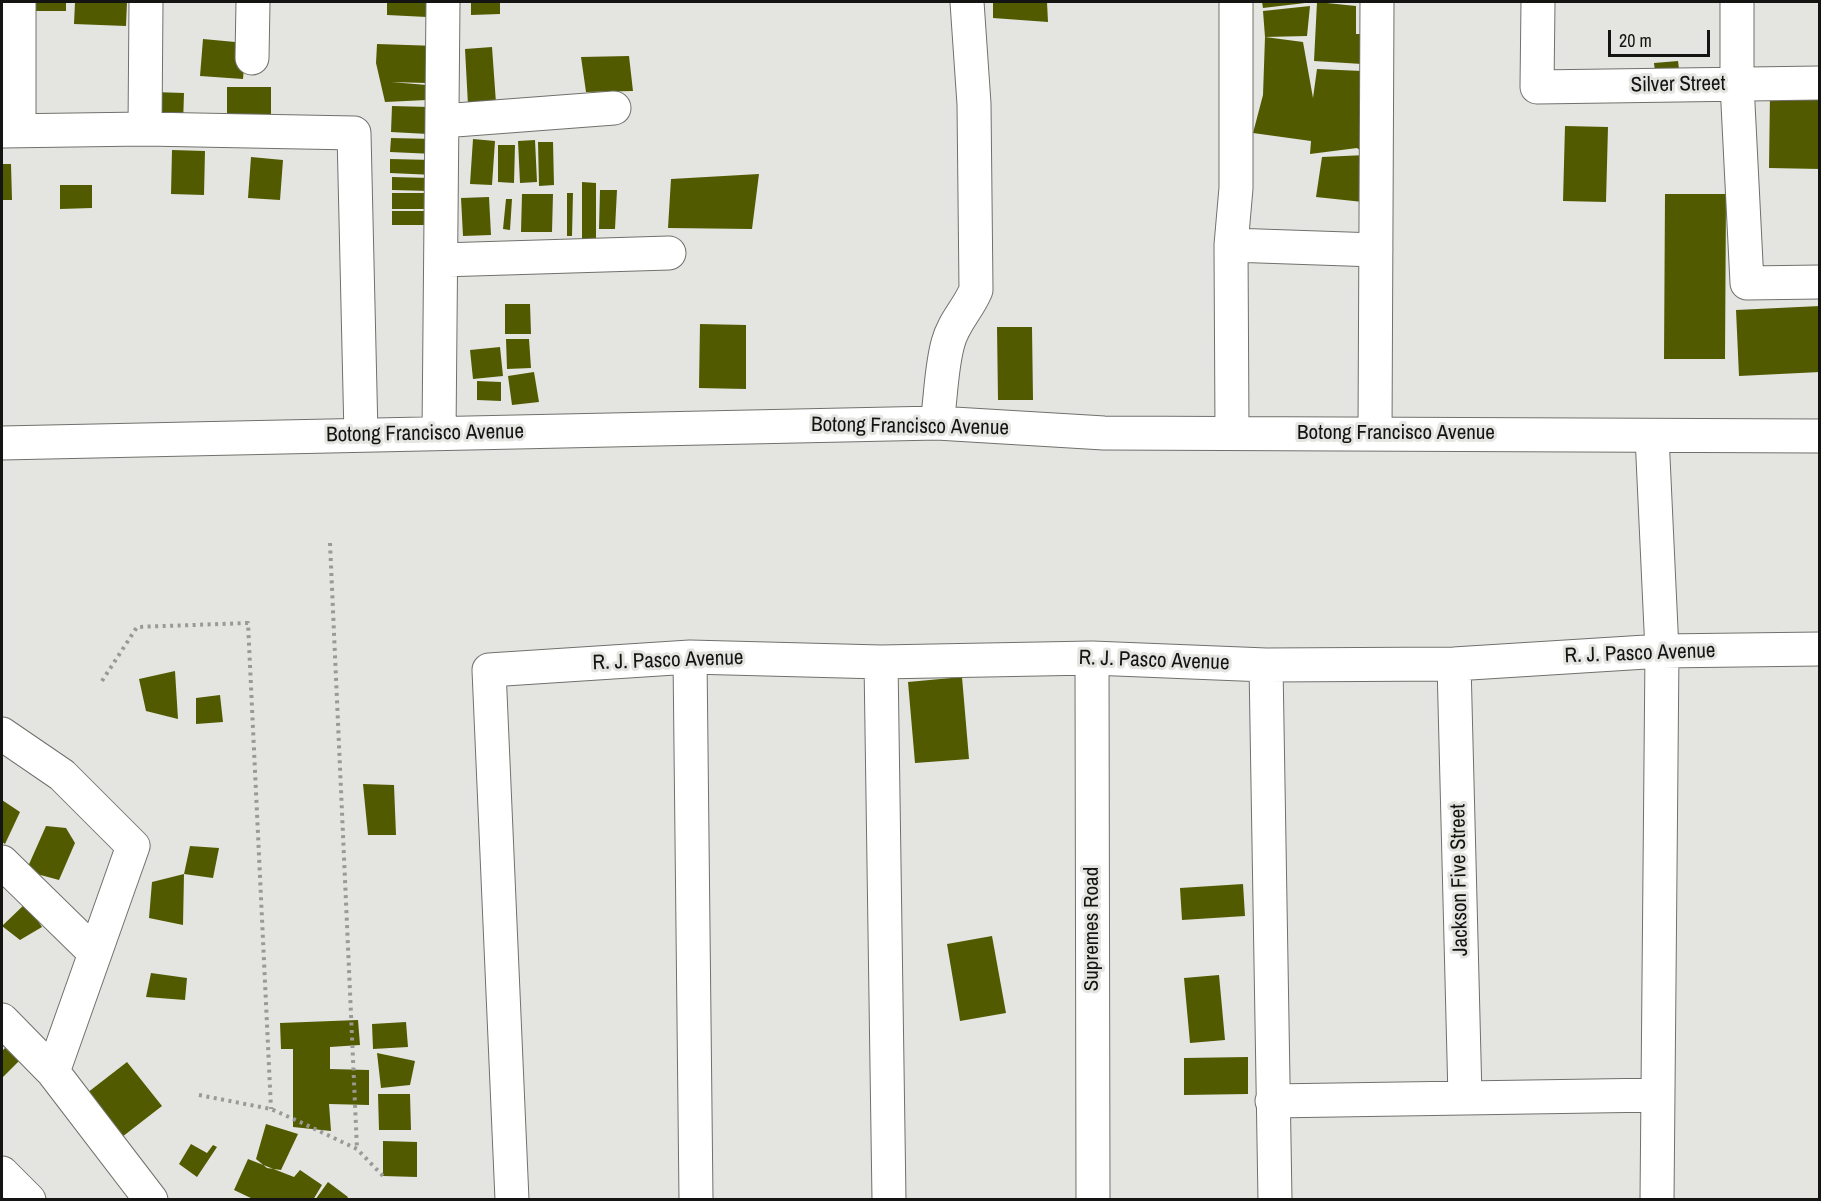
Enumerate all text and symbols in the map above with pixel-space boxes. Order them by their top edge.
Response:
scale bar [1611,18,1713,56]
text: 20 m [1619,28,1652,53]
street label: Silver Street [1630,72,1726,98]
street label: Botong Francisco Avenue [811,413,1009,441]
street label: Botong Francisco Avenue [326,420,524,448]
street label: Botong Francisco Avenue [1297,420,1495,446]
street label: R. J. Pasco Avenue [1564,639,1716,669]
street label: R. J. Pasco Avenue [592,646,744,676]
street label: R. J. Pasco Avenue [1078,646,1230,676]
street label: Jackson Five Street [1446,804,1474,956]
street label: Supremes Road [1079,867,1105,991]

